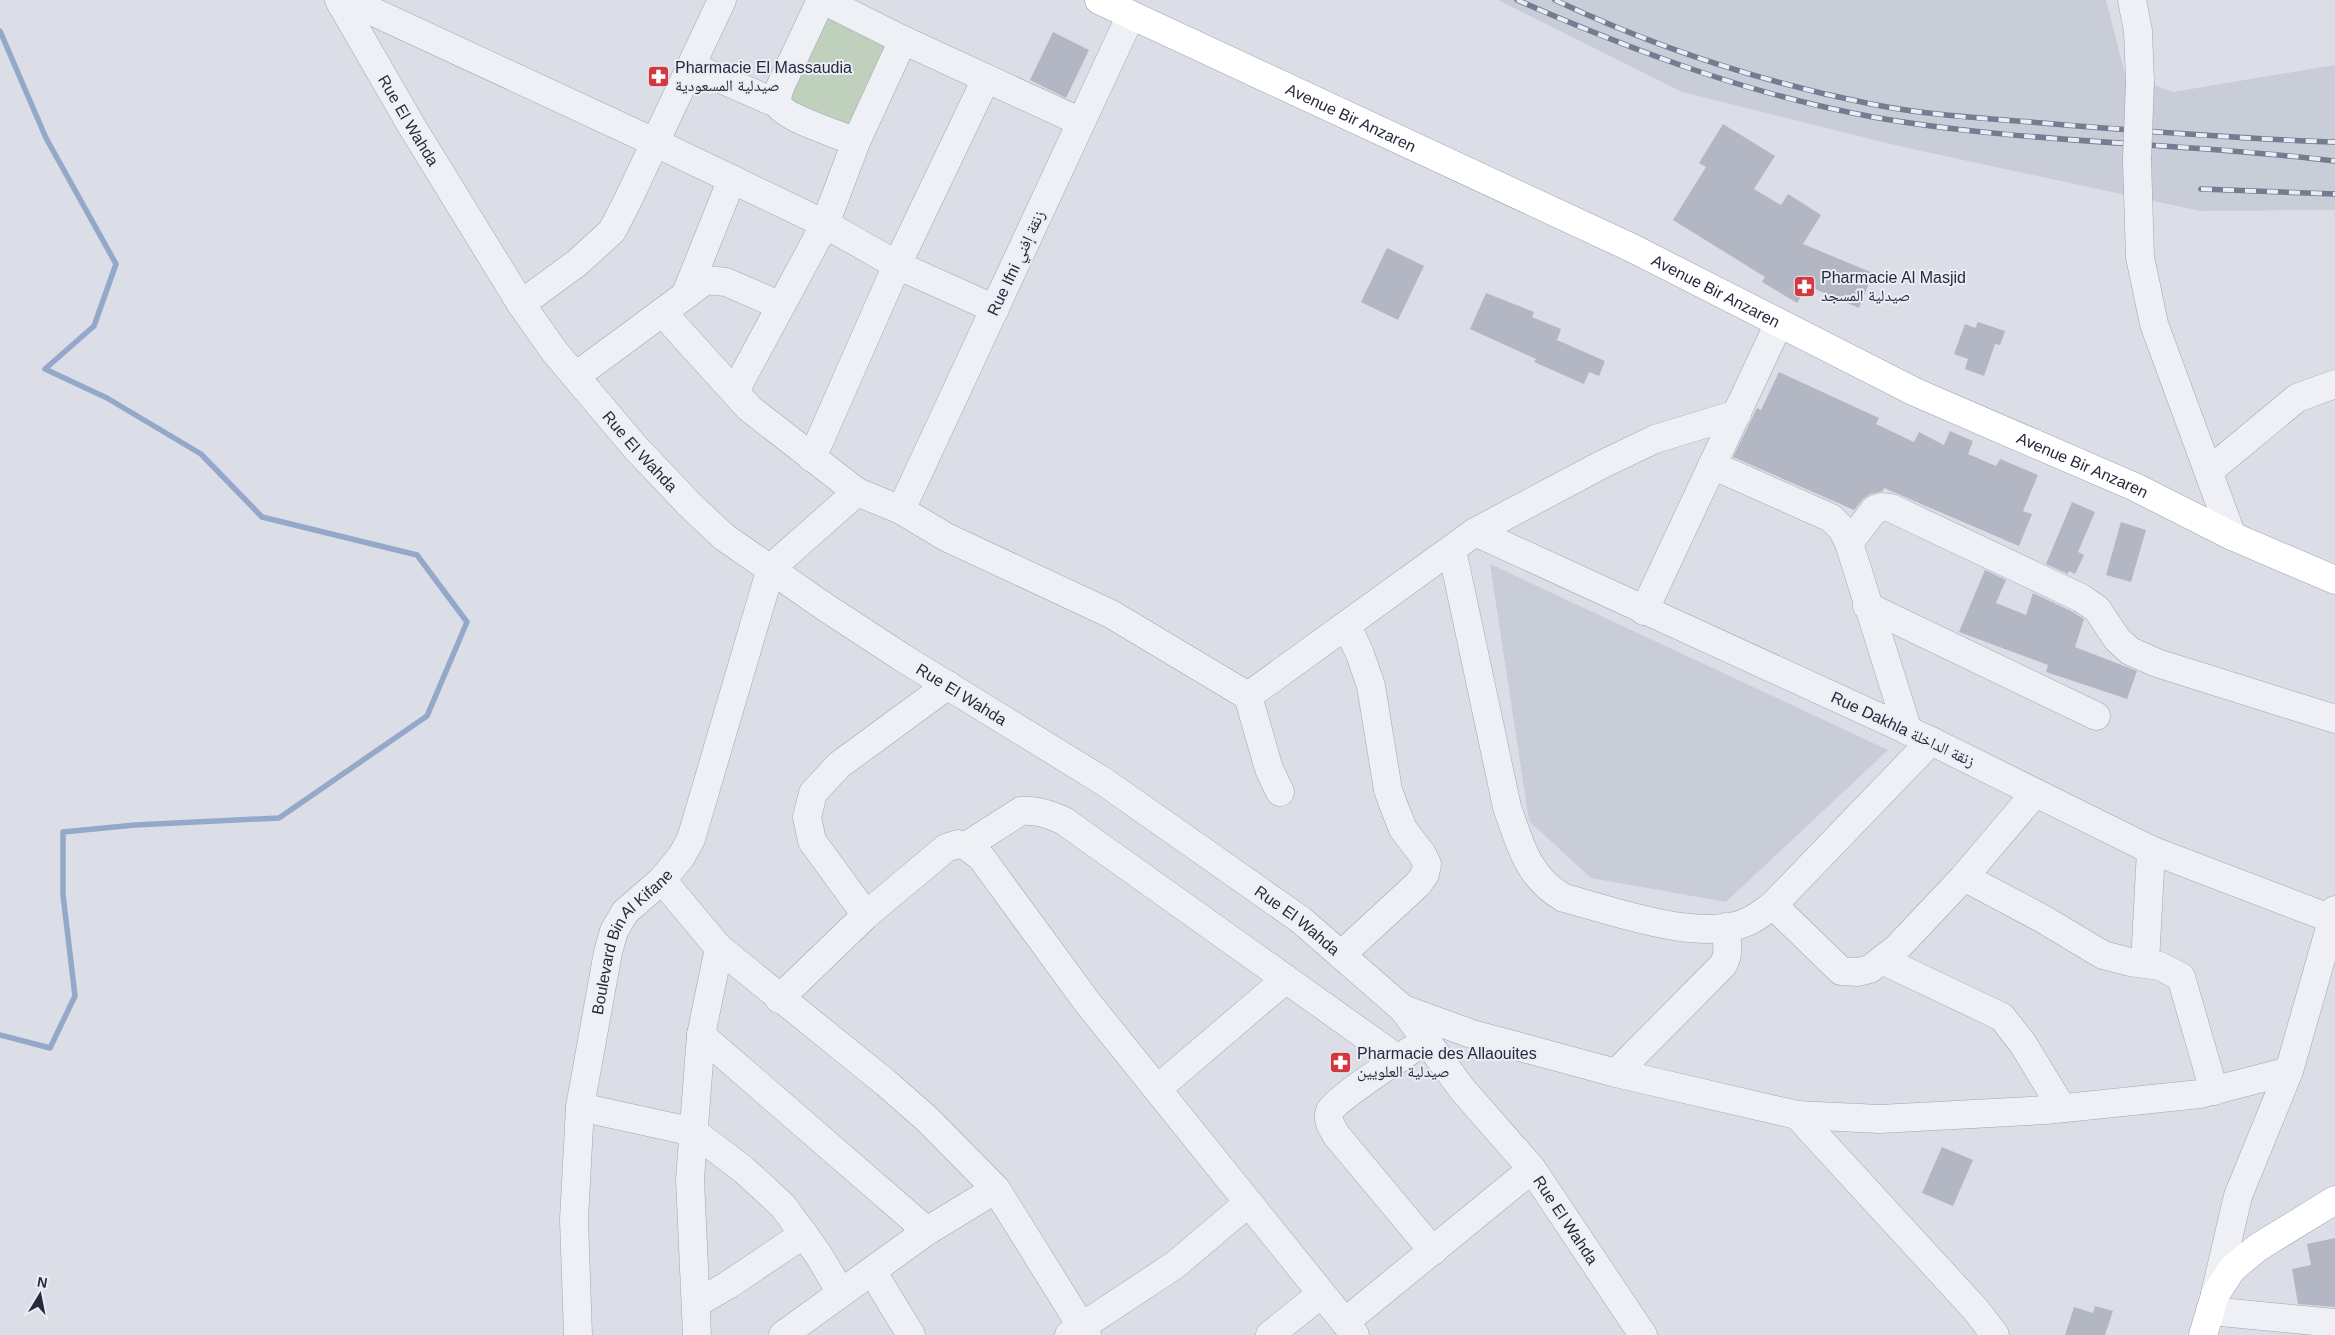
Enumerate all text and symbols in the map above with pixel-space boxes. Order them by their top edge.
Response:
place label: Pharmacie El Massaudia صيدلية المسعودية [675,59,852,95]
pharmacy icon: Pharmacie El Massaudia صيدلية المسعودية [647,64,671,88]
street label: Rue El Wahda [375,72,442,169]
street label: Avenue Bir Anzaren [1283,80,1419,155]
street label: Rue Ifni زنقة إفني [984,208,1052,320]
street label: Avenue Bir Anzaren [1649,251,1783,330]
place label: Pharmacie Al Masjid صيدلية المسجد [1821,269,1966,304]
pharmacy icon: Pharmacie Al Masjid صيدلية المسجد [1793,274,1817,298]
street label: Rue El Wahda [600,407,681,495]
street label: Avenue Bir Anzaren [2014,429,2151,501]
street label: Rue El Wahda [914,660,1010,728]
street label: Rue Dakhla زنقة الداخلة [1828,688,1977,771]
street label: Boulevard Bin Al Kifane [588,866,676,1016]
street label: Rue El Wahda [1252,882,1343,958]
place label: Pharmacie des Allaouites صيدلية العلويين [1357,1045,1537,1082]
pharmacy icon: Pharmacie des Allaouites صيدلية العلويين [1329,1050,1353,1074]
street label: Rue El Wahda [1530,1172,1602,1267]
north arrow [15,1270,65,1320]
text: N [36,1273,49,1291]

